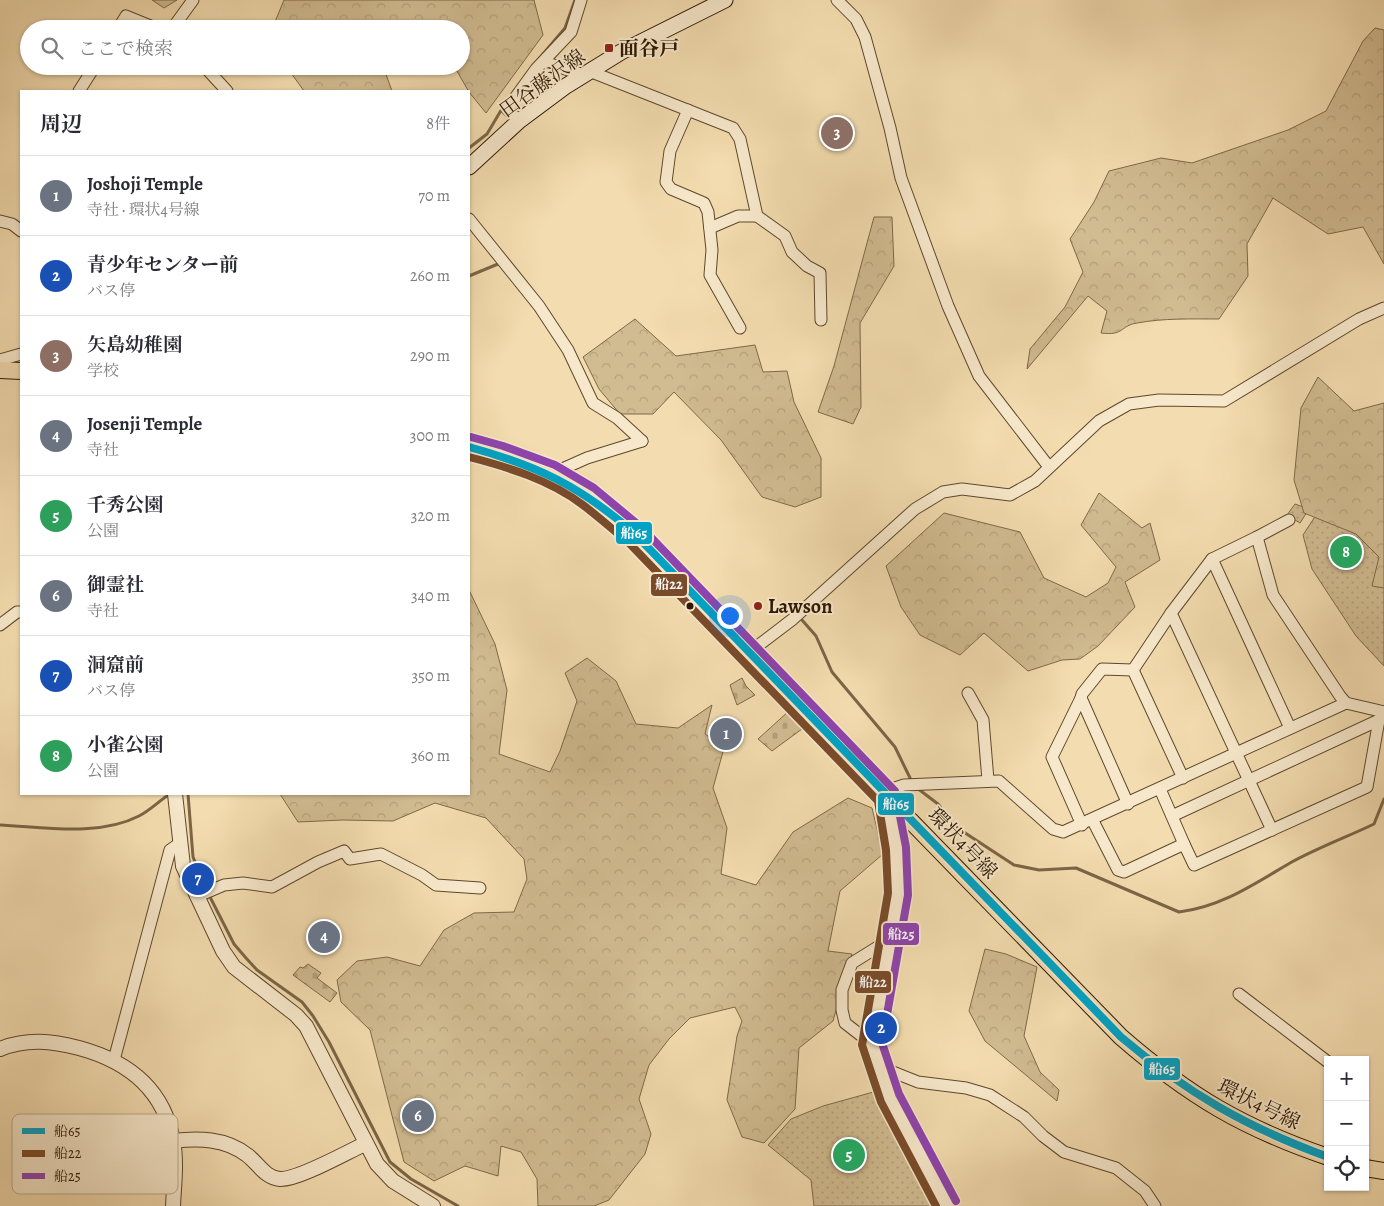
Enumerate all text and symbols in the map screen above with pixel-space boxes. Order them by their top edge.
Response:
search box [20,20,470,75]
icon: search [38,34,66,62]
place label: 面谷戸 [619,35,679,62]
text: ここで検索 [78,36,173,62]
marker: 面谷戸 [603,42,615,54]
street label: 田谷藤沢線 [494,43,591,124]
text: 周辺 [40,110,82,138]
text: 8件 [426,113,450,135]
pin: 3 [821,114,853,152]
text: Joshoji Temple [87,171,203,197]
text: 1 [53,185,59,207]
text: 70 m [418,185,450,207]
text: 寺社 · 環状4号線 [87,199,200,221]
text: 青少年センター前 [87,252,238,278]
text: 2 [52,265,60,287]
text: 260 m [410,265,450,287]
text: バス停 [87,280,135,302]
text: 矢島幼稚園 [87,332,182,358]
text: 3 [53,345,59,367]
text: 290 m [410,345,450,367]
text: 学校 [87,360,119,382]
text: Josenji Temple [87,411,202,437]
text: 4 [52,425,60,447]
text: 300 m [410,425,450,447]
text: 寺社 [87,439,119,461]
text: 千秀公園 [87,492,163,518]
text: 5 [53,505,59,527]
text: 320 m [411,505,450,527]
text: 公園 [87,520,119,542]
line badge: 船65 [615,521,653,545]
text: 船65 [621,524,647,543]
pin: 8 [1330,533,1362,571]
text: 御霊社 [87,572,144,598]
line badge: 船22 [650,573,688,597]
text: 船22 [655,575,683,594]
text: 6 [52,585,60,607]
text: 340 m [411,585,450,607]
place label: Lawson [768,593,832,620]
text: 寺社 [87,600,119,622]
marker: Lawson [752,600,764,612]
unlabelled marker [685,601,695,611]
your location [717,603,743,629]
text: 洞窟前 [87,652,144,678]
text: 7 [53,665,59,687]
text: 350 m [411,665,450,687]
text: バス停 [87,680,135,702]
pin: 1 [710,715,742,753]
text: 小雀公園 [87,732,163,758]
text: 8 [52,745,60,767]
text: 360 m [411,745,450,767]
text: 公園 [87,760,119,782]
line badge: 船65 [877,792,915,816]
text: 船65 [883,795,909,814]
street label: 環状4号線 [922,802,1003,885]
pin: 7 [182,860,214,898]
pin: 4 [308,918,340,956]
line badge: 船25 [882,922,920,946]
text: 船25 [888,925,914,944]
line badge: 船22 [854,970,892,994]
text: 船22 [859,973,887,992]
pin: 2 [865,1009,897,1047]
map controls [1324,1056,1369,1191]
button: + [1324,1056,1369,1101]
line badge: 船65 [1143,1057,1181,1081]
text: 船65 [1149,1060,1175,1079]
street label: 環状4号線 [1213,1073,1305,1136]
pin: 6 [402,1097,434,1135]
button: − [1324,1101,1369,1146]
legend [12,1114,178,1194]
text: 船65 [54,1122,81,1141]
pin: 5 [833,1136,865,1174]
text: 船22 [54,1144,82,1163]
button: locate [1324,1146,1369,1191]
text: 船25 [54,1167,81,1186]

